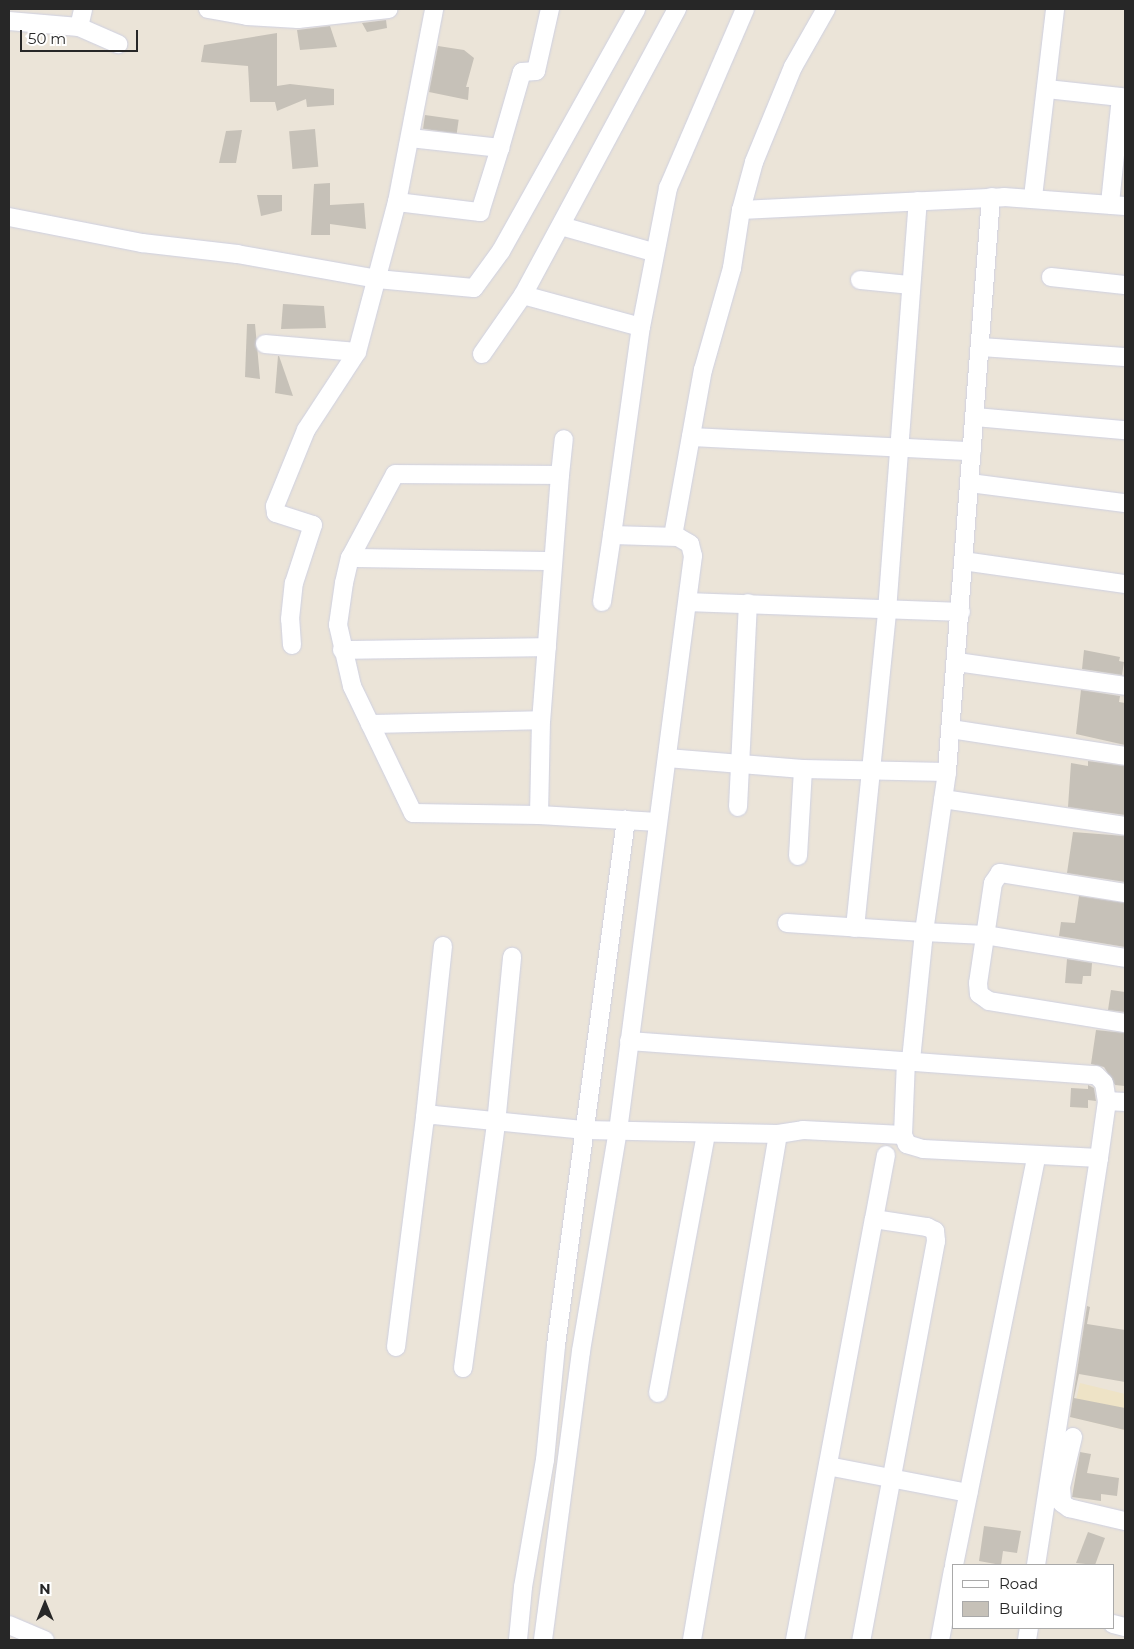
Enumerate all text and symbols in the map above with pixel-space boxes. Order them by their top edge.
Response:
scale bar [22,20,140,52]
text: 50 m [28,29,66,48]
legend [952,1564,1114,1629]
text: Road [999,1574,1038,1593]
north arrow [20,1579,70,1629]
text: N [39,1580,51,1598]
text: Building [999,1599,1063,1618]

